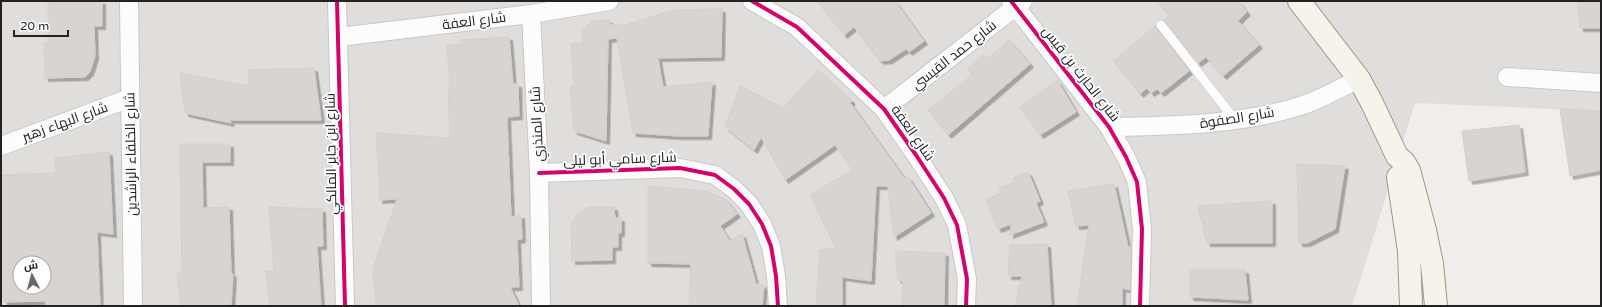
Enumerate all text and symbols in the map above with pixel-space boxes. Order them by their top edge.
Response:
street label: شارع العفة [441,9,507,33]
scale bar [14,12,68,38]
street label: شارع حمد القيسي [908,17,1001,95]
text: 20 m [20,19,49,33]
street label: شارع الحارث بن قيس [1038,23,1124,125]
street label: شارع المنذري [527,86,550,162]
street label: شارع الخلفاء الراشدين [121,92,141,216]
street label: شارع ابن جابر المالكي [321,93,344,215]
street label: شارع البهاء زهير [19,99,110,146]
street label: شارع العفة [888,102,938,164]
street label: شارع الصفوة [1198,104,1276,132]
street label: شارع سامي أبو ليلى [563,148,677,172]
north arrow [12,255,52,295]
text: ش [23,258,39,273]

